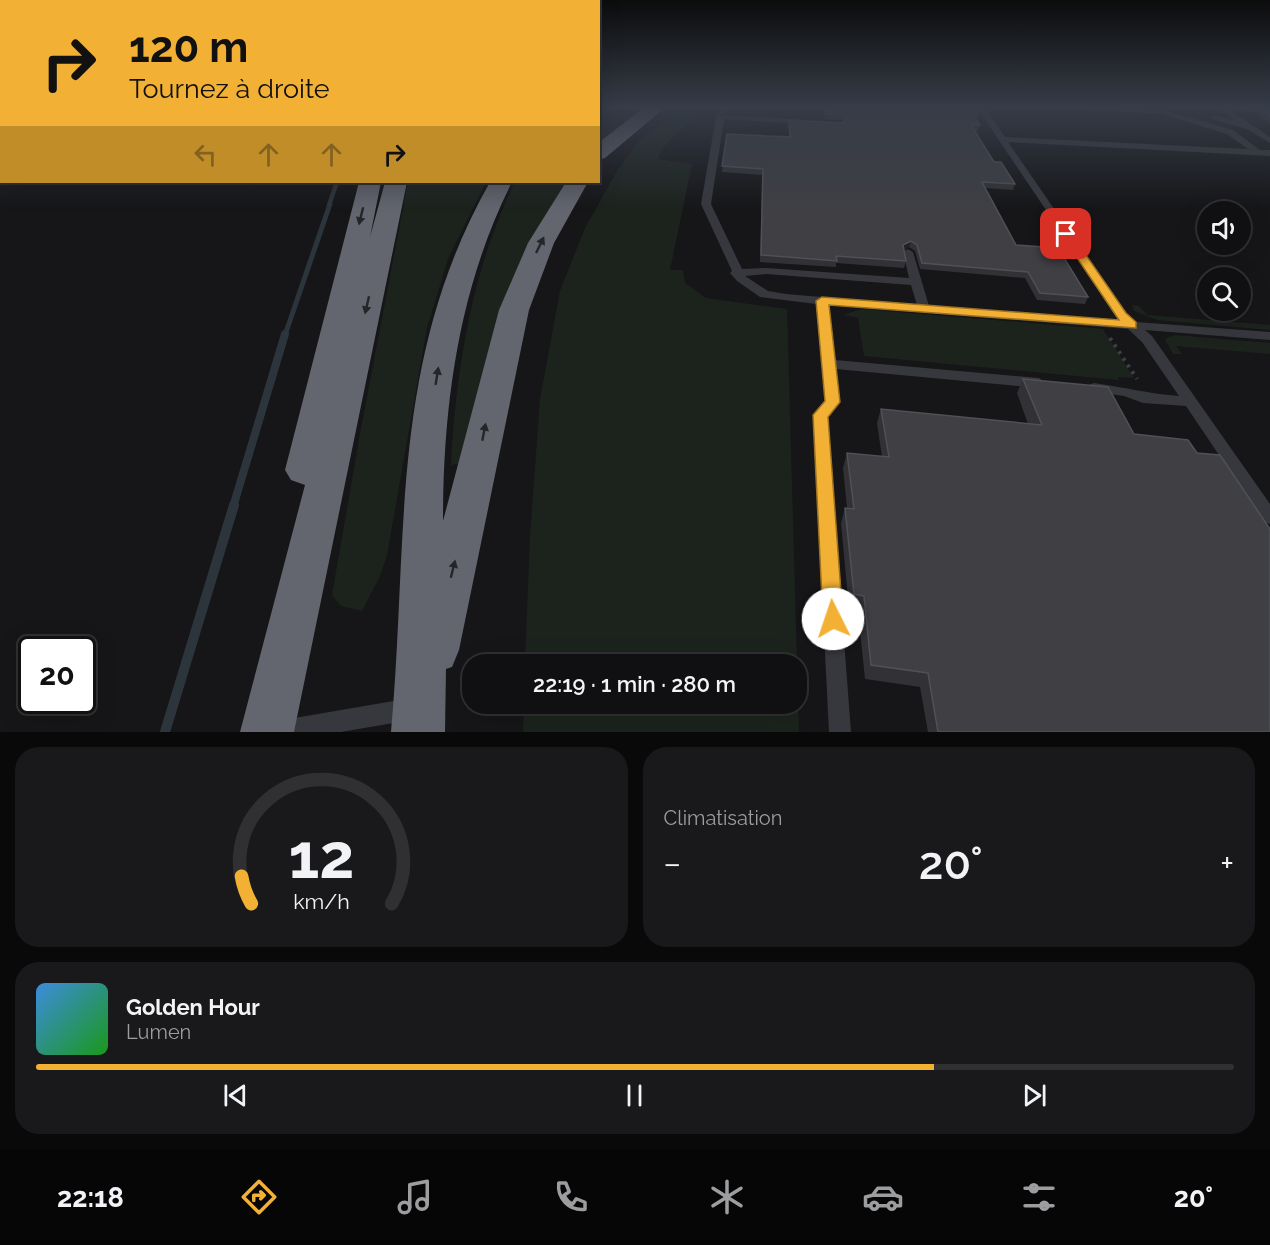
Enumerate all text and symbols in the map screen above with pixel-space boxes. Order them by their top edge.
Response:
text: 120 m [129,23,248,72]
icon: right [30,24,108,102]
text: Tournez à droite [129,73,330,104]
icon: left [189,138,222,171]
icon: ahead [252,138,285,171]
icon: ahead [315,138,348,171]
icon: right [378,138,411,171]
map controls [1197,201,1251,321]
button: sound [1197,201,1251,255]
one-way arrow [355,207,365,225]
pin [1040,208,1091,259]
icon: arrive [1049,217,1082,250]
one-way arrow [535,237,544,254]
button: search [1197,267,1251,321]
one-way arrow [361,296,371,315]
one-way arrow [433,366,442,385]
one-way arrow [480,422,489,441]
one-way arrow [449,560,459,578]
position arrow [801,587,865,651]
speed limit sign: 20 [18,636,96,714]
text: 22:19 · 1 min · 280 m [533,671,736,697]
text: Climatisation [664,806,782,830]
text: 12 [288,819,354,893]
text: 20° [919,837,983,890]
text: − [664,844,681,883]
text: + [1220,844,1234,883]
text: km/h [293,889,350,914]
text: Golden Hour [126,994,260,1020]
text: Lumen [126,1020,191,1044]
icon: previous [219,1079,252,1112]
icon: pause [618,1079,651,1112]
icon: next [1018,1079,1051,1112]
icon: directions [238,1176,280,1218]
icon: music [394,1176,436,1218]
icon: phone [550,1176,592,1218]
icon: climate [706,1176,748,1218]
icon: car [862,1176,904,1218]
icon: filters [1018,1176,1060,1218]
text: 22:18 [57,1182,124,1213]
text: 20° [1174,1182,1213,1213]

